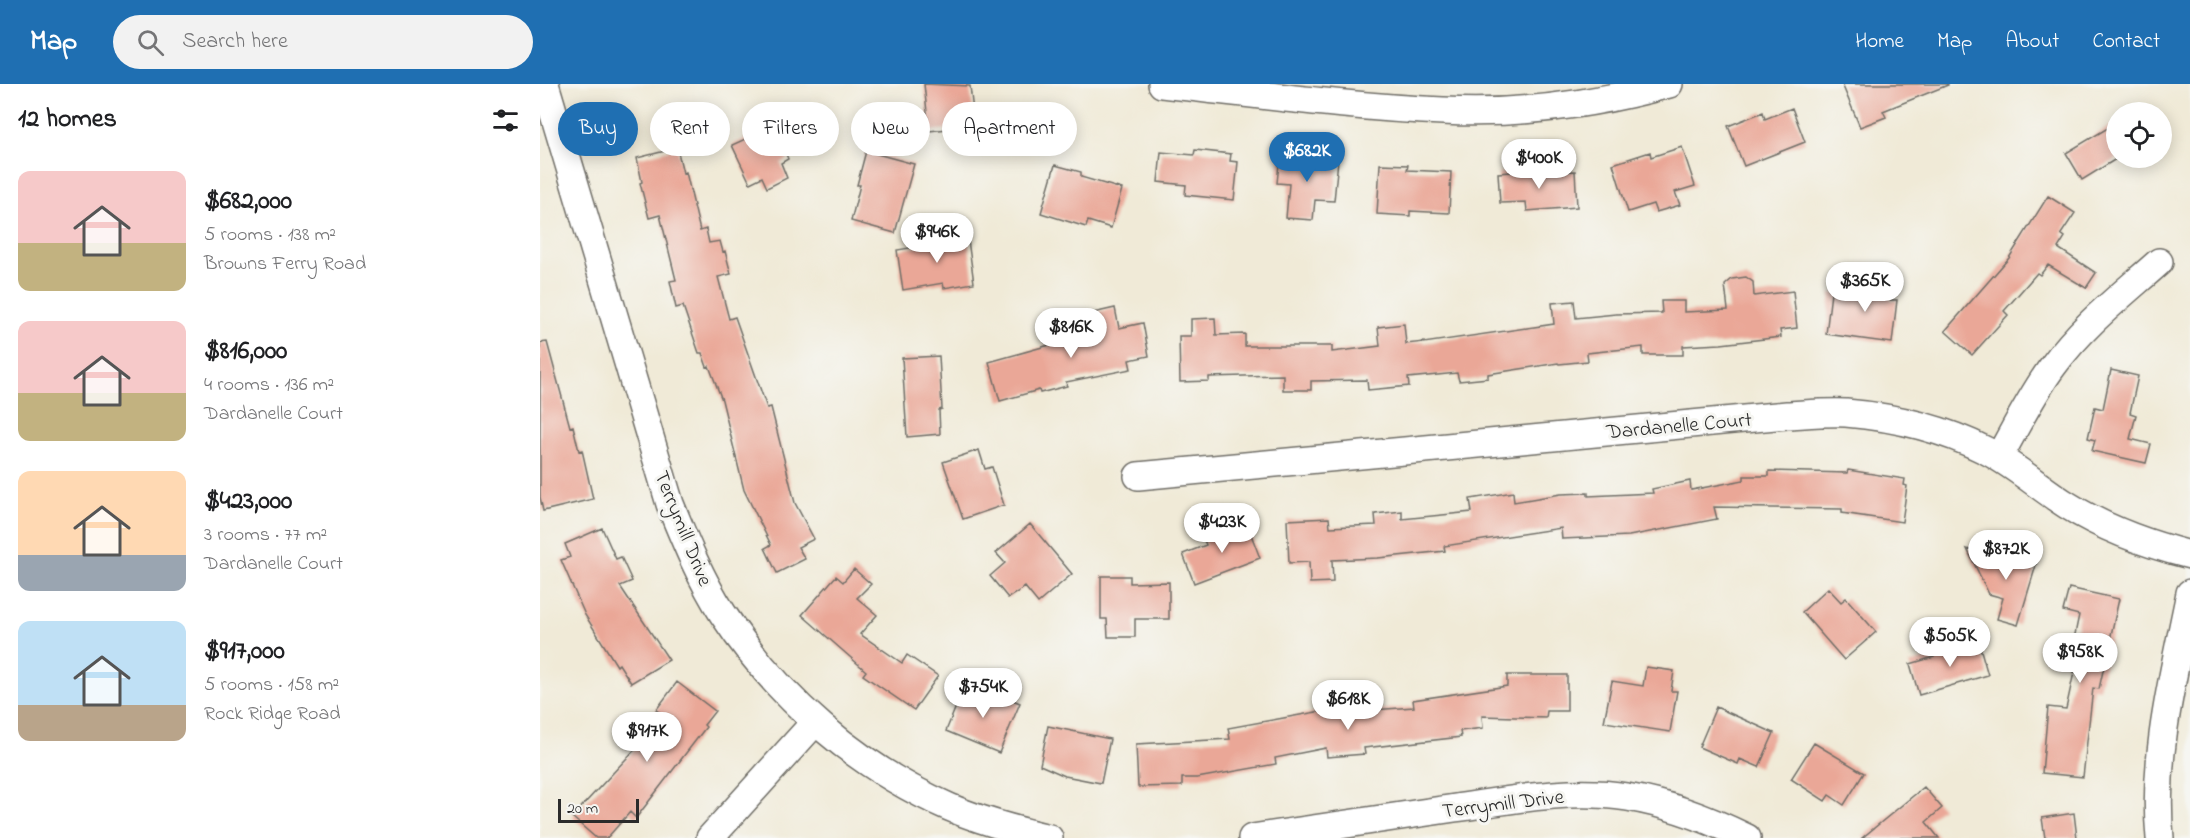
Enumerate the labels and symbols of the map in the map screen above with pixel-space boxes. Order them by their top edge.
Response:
pin: $682K [1265,132,1349,183]
pin: $400K [1497,139,1581,190]
pin: $946K [895,213,979,264]
pin: $365K [1823,262,1907,313]
pin: $816K [1029,308,1113,359]
street label: Dardanelle Court [1604,406,1753,448]
street label: Terrymill Drive [643,466,719,592]
pin: $423K [1180,503,1264,554]
pin: $872K [1964,530,2048,581]
pin: $505K [1908,617,1992,668]
pin: $958K [2038,633,2122,684]
pin: $754K [941,668,1025,719]
pin: $618K [1306,680,1390,731]
pin: $917K [605,712,689,763]
street label: Terrymill Drive [1441,783,1567,829]
scale bar [558,796,639,824]

